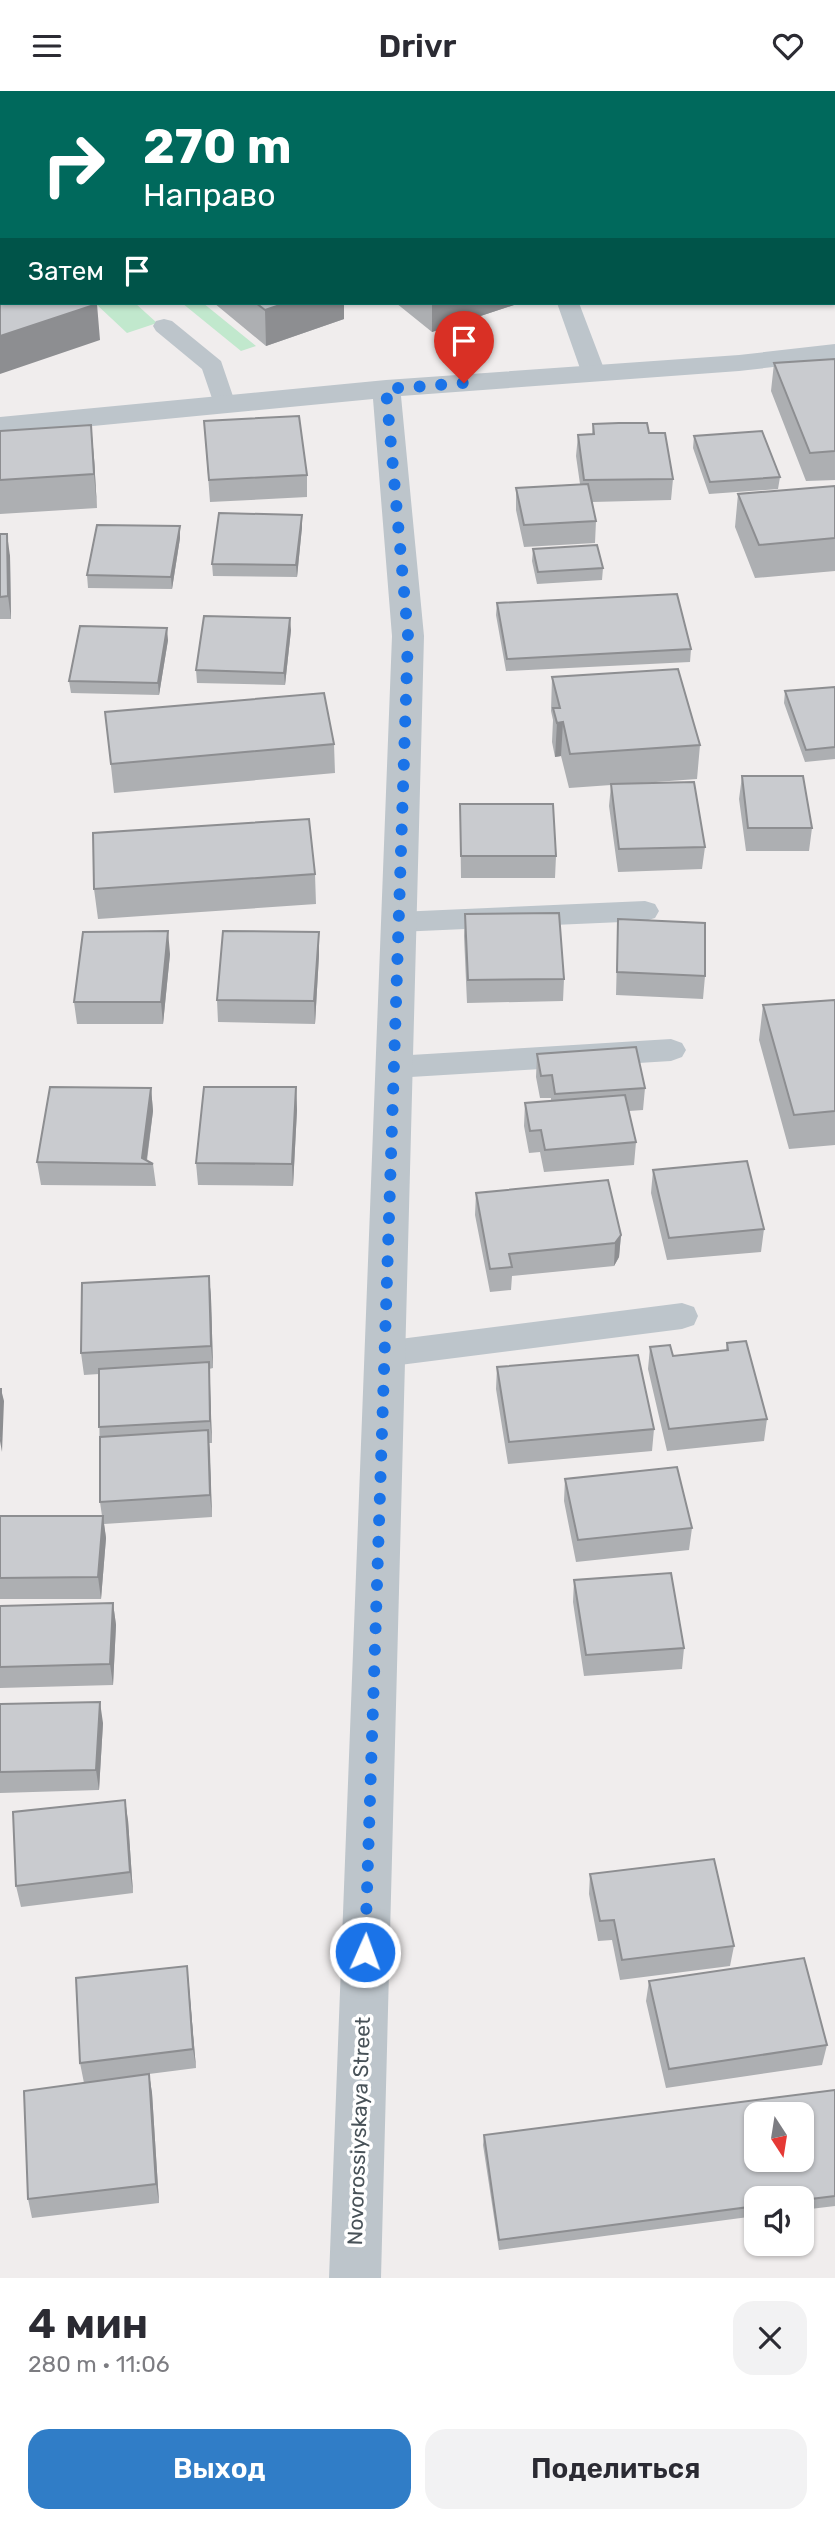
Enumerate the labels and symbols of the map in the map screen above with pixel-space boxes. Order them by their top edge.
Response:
pin [434,311,494,383]
position arrow [328,1915,402,1989]
street label: Novorossiyskaya Street [342,2016,375,2246]
north arrow [744,2102,814,2172]

